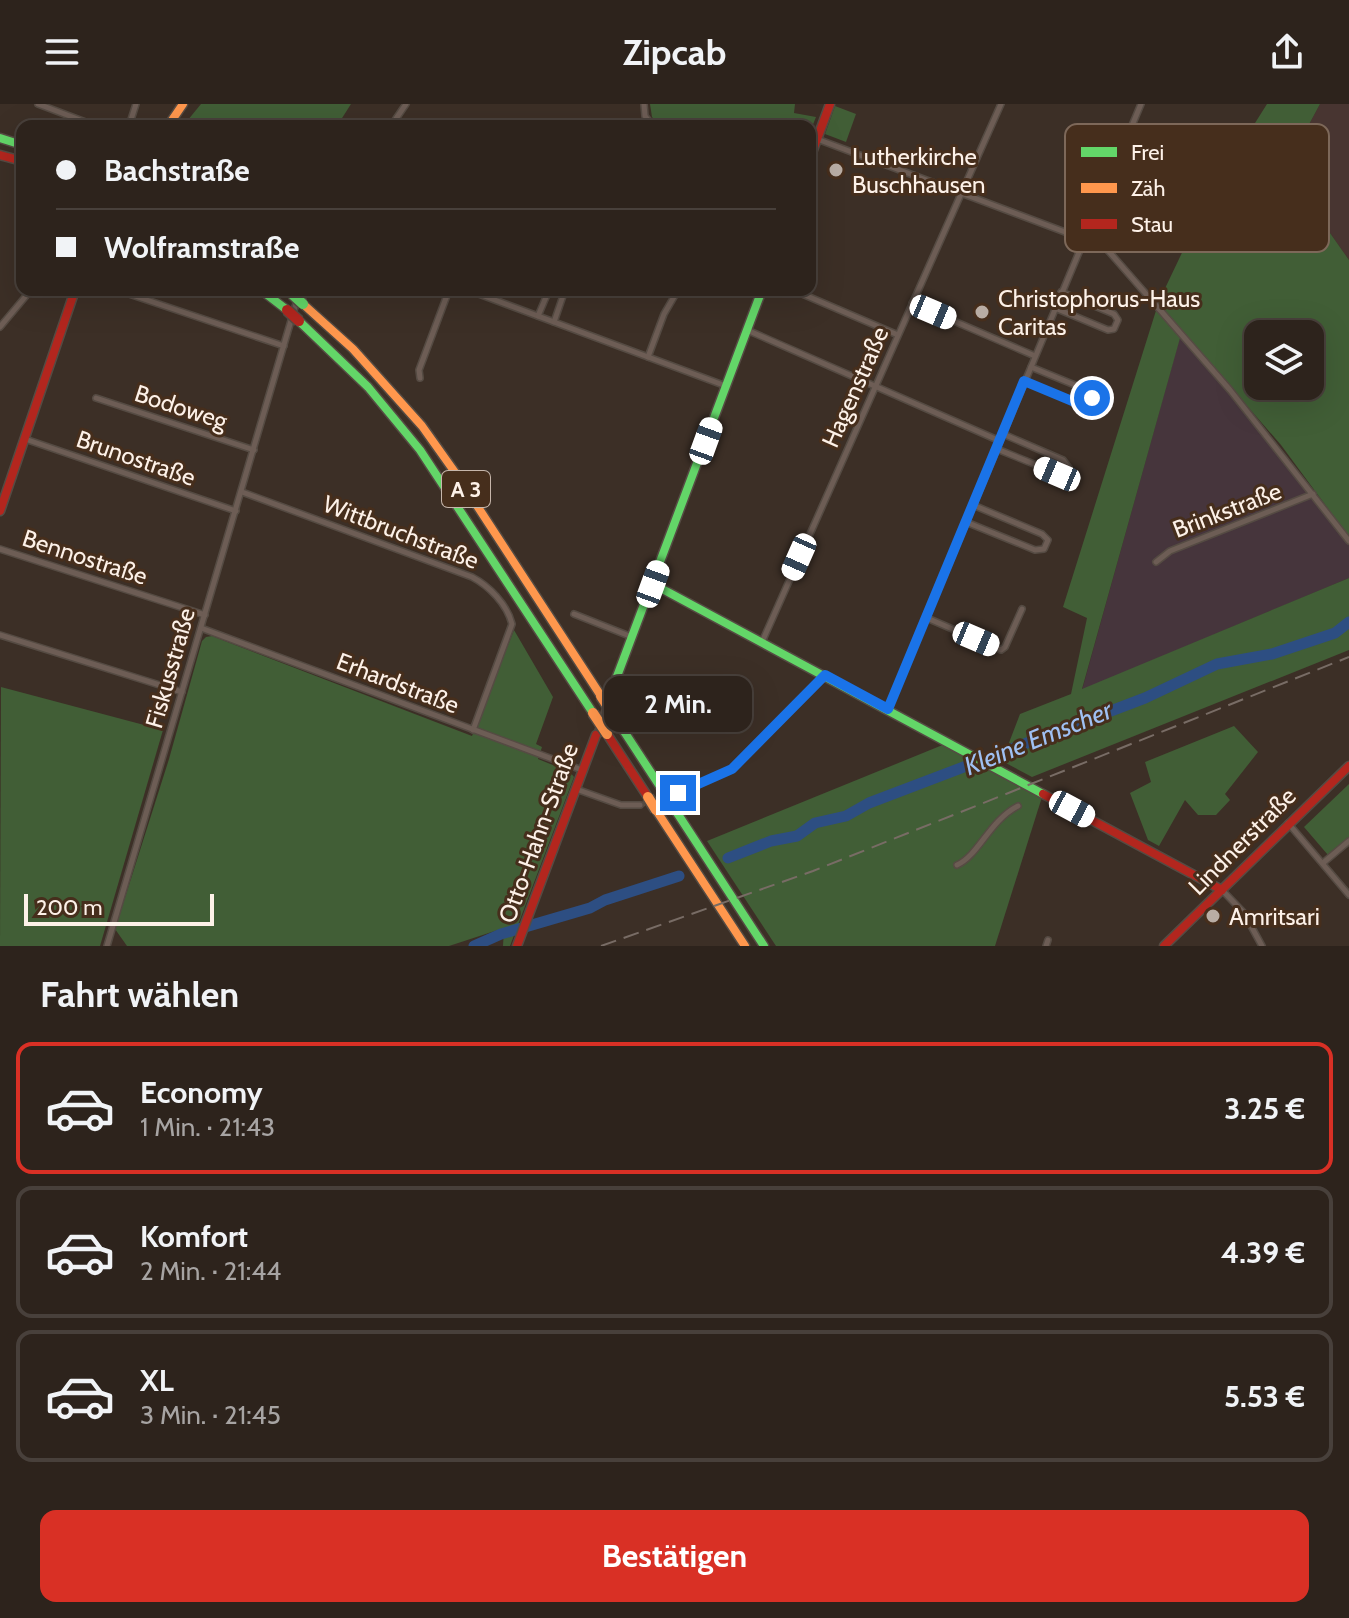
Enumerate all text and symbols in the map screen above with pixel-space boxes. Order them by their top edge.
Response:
icon: menu [40,30,84,74]
text: Zipcab [623,30,726,74]
icon: share [1265,30,1309,74]
legend [1065,124,1329,252]
text: Frei [1131,139,1164,166]
place label: Lutherkirche Buschhausen [852,142,985,199]
text: Bachstraße [104,152,250,189]
marker: Lutherkirche Buschhausen [827,161,845,179]
text: Zäh [1131,175,1165,202]
text: Stau [1131,211,1173,238]
text: Wolframstraße [104,229,299,266]
place label: Christophorus-Haus Caritas [998,284,1200,341]
car [906,292,960,332]
marker: Christophorus-Haus Caritas [973,303,991,321]
map controls [1244,320,1324,400]
button: layers [1244,320,1324,400]
street label: Hagenstraße [816,322,894,452]
street label: Bodoweg [131,378,232,436]
route start [1074,380,1110,416]
car [687,414,725,468]
street label: Brunostraße [73,424,199,492]
car [1030,454,1084,494]
road number: A 3 [442,471,490,507]
street label: Brinkstraße [1169,476,1285,544]
street label: Wittbruchstraße [319,489,483,575]
street label: Bennostraße [19,523,151,591]
car [778,530,820,584]
car [634,557,672,611]
street label: Fiskusstraße [139,605,201,731]
car [949,619,1003,659]
street label: Erhardstraße [333,646,463,720]
callout: 2 Min. [604,677,752,733]
text: 2 Min. [644,688,712,720]
water label: Kleine Emscher [959,693,1117,782]
street label: Otto-Hahn-Straße [492,739,584,927]
route end [660,775,696,811]
street label: Lindnerstraße [1182,781,1302,901]
car [1045,787,1099,831]
scale bar [24,890,214,926]
text: 200 m [36,894,102,921]
place label: Amritsari [1229,902,1320,931]
marker: Amritsari [1204,907,1222,925]
text: Fahrt wählen [40,972,239,1016]
icon: car [44,1072,116,1144]
text: Economy [140,1074,263,1111]
text: 3.25 € [1224,1090,1305,1127]
text: 1 Min. · 21:43 [140,1111,275,1143]
icon: car [44,1216,116,1288]
text: Komfort [140,1218,248,1255]
text: 4.39 € [1221,1234,1305,1271]
text: 2 Min. · 21:44 [140,1255,281,1287]
icon: car [44,1360,116,1432]
text: XL [140,1362,174,1399]
text: 5.53 € [1224,1378,1305,1415]
text: 3 Min. · 21:45 [140,1399,281,1431]
button: Bestätigen [40,1510,1309,1602]

